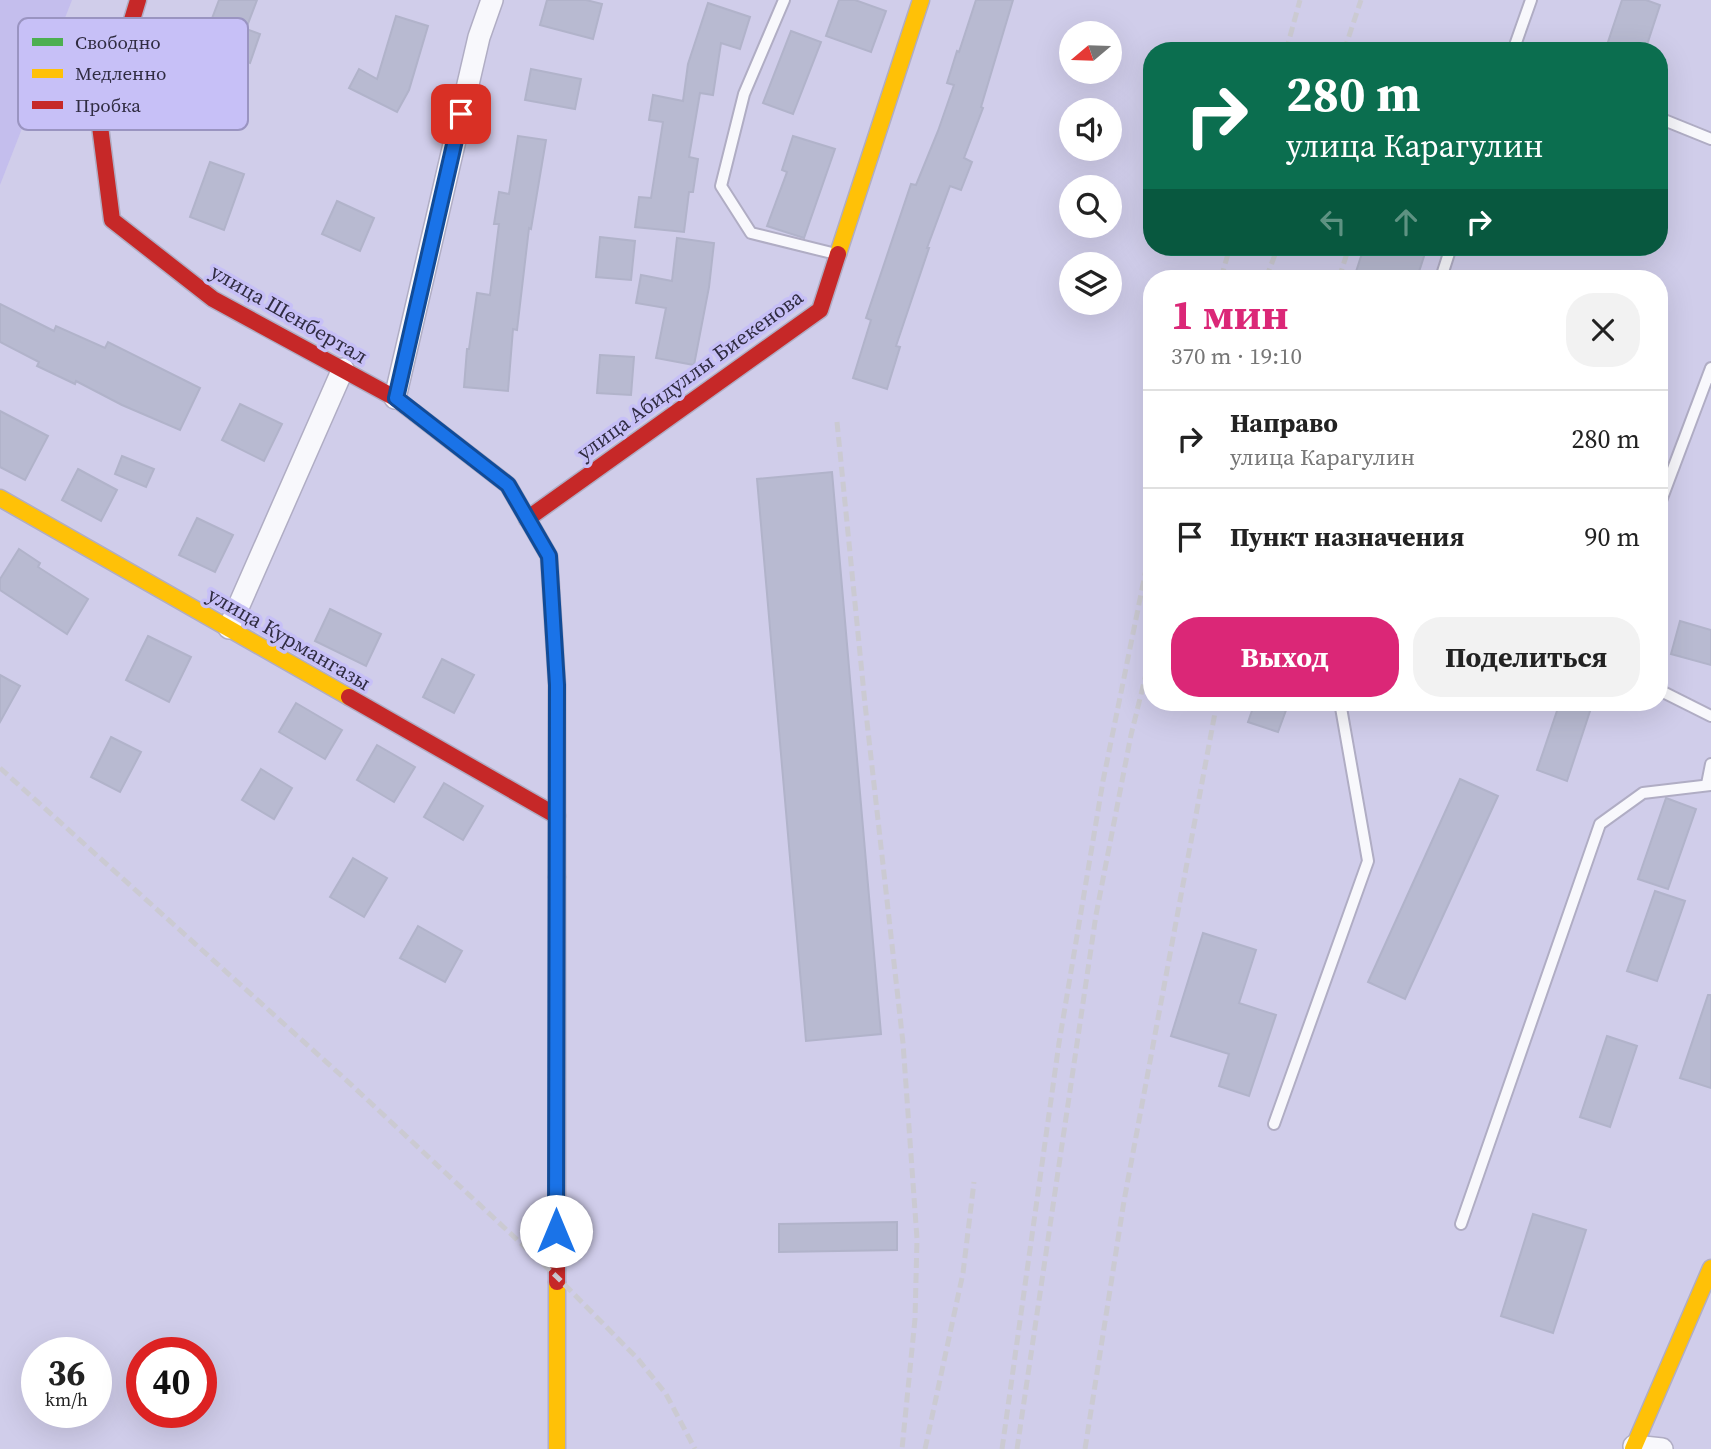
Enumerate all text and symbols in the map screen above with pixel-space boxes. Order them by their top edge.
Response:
legend [18,18,248,130]
north arrow [1059,21,1122,84]
map controls [1059,21,1122,315]
text: Свободно [75,29,161,55]
text: Медленно [75,60,166,86]
text: 280 m [1286,60,1421,127]
icon: right [1171,70,1262,161]
pin [431,84,491,144]
text: Пробка [75,92,141,118]
icon: arrive [442,95,480,133]
button: sound [1059,98,1122,161]
text: улица Карагулин [1286,124,1544,168]
button: search [1059,175,1122,238]
icon: left [1314,203,1352,241]
icon: ahead [1387,203,1425,241]
icon: right [1460,203,1498,241]
button: layers [1059,252,1122,315]
street label: улица Шенбертал [205,257,373,370]
street label: улица Абидуллы Биекенова [571,282,809,467]
text: 1 мин [1171,285,1288,343]
button: close [1566,293,1640,367]
text: 370 m · 19:10 [1171,340,1302,372]
text: Направо [1230,405,1338,441]
icon: right [1171,420,1209,458]
text: 280 m [1572,421,1640,457]
text: улица Карагулин [1230,441,1415,473]
icon: arrive [1171,518,1209,556]
text: Пункт назначения [1230,519,1464,555]
text: 90 m [1585,519,1640,555]
street label: улица Курмангазы [202,580,376,697]
button: Выход [1171,617,1399,697]
button: Поделиться [1413,617,1640,697]
position arrow [519,1194,593,1268]
speed limit sign: 40 [126,1337,217,1428]
text: 36 [48,1349,85,1397]
text: km/h [45,1387,88,1412]

